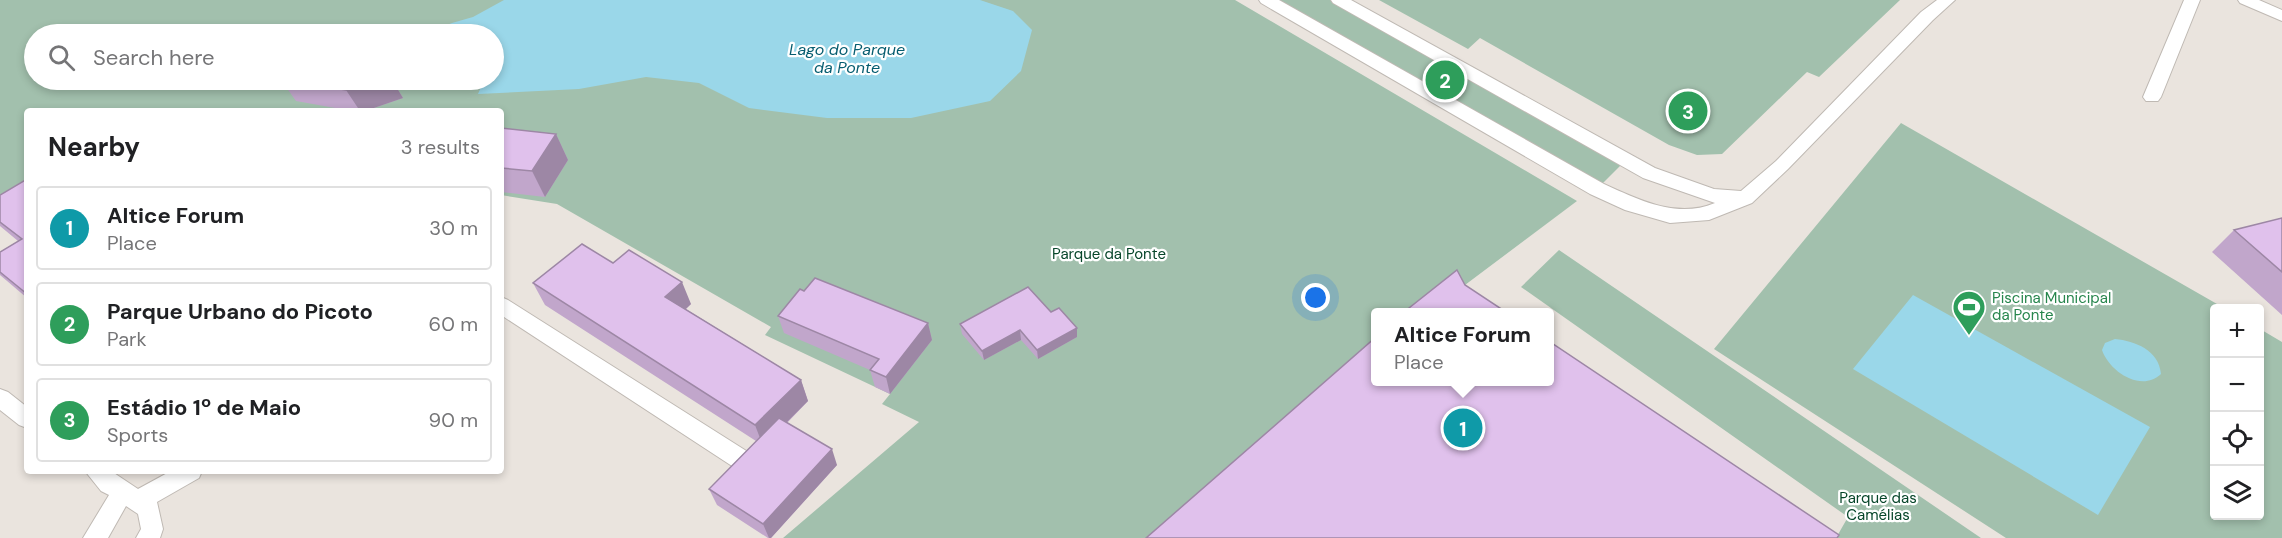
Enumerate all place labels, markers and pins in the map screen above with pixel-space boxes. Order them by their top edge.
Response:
pin: 2 [1426,58,1464,103]
pin: 3 [1668,88,1708,134]
place label: Piscina Municipal da Ponte [1992,288,2111,325]
sports icon: Piscina Municipal da Ponte [1951,289,1987,336]
pin: 1 [1444,406,1482,450]

